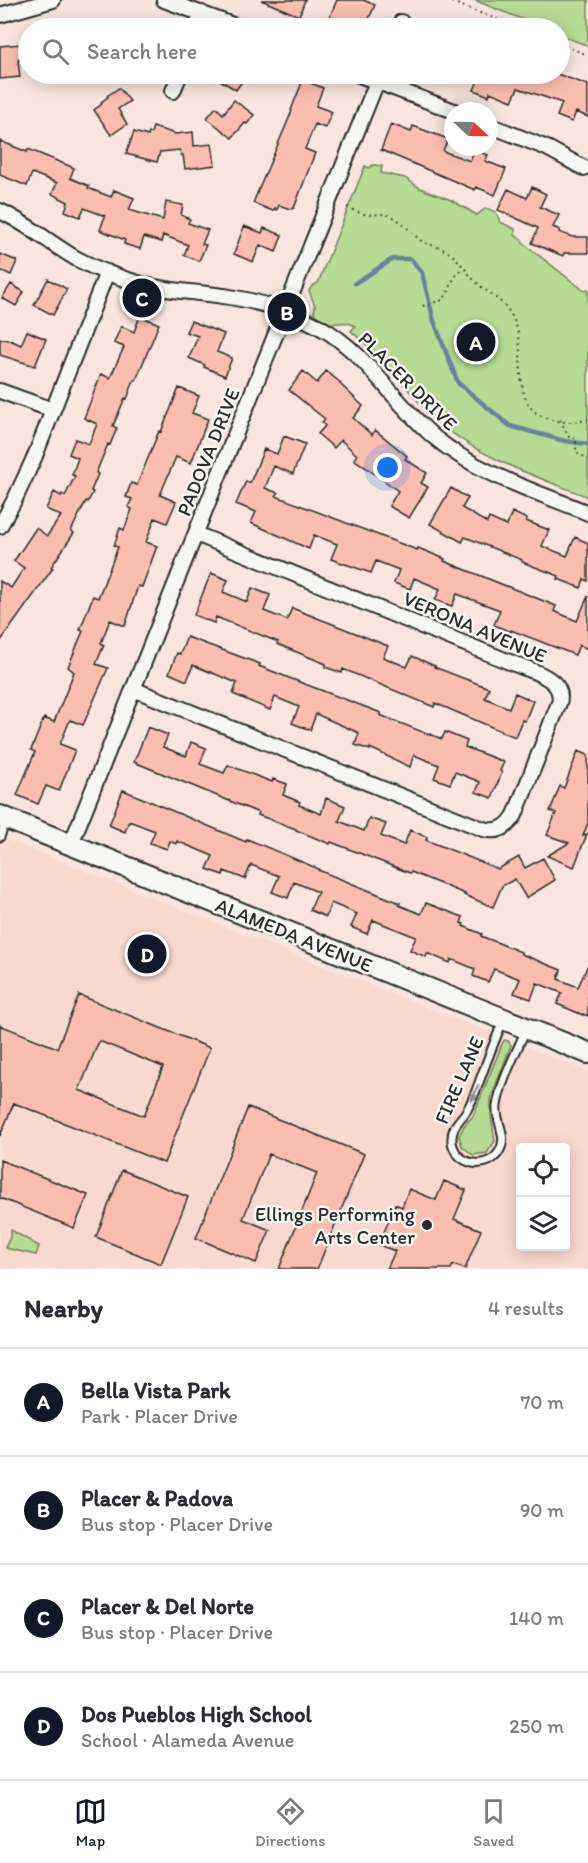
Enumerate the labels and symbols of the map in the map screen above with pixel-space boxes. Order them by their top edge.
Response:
north arrow [444,102,498,156]
pin: C [122,276,162,320]
pin: B [268,290,306,334]
pin: A [456,320,496,364]
street label: PLACER DRIVE [353,326,463,436]
street label: PADOVA DRIVE [171,385,245,519]
your location [373,453,402,482]
street label: VERONA AVENUE [400,586,550,668]
street label: ALAMEDA AVENUE [212,893,376,977]
pin: D [128,932,166,976]
street label: FIRE LANE [429,1033,489,1127]
one-way arrow [470,1084,479,1102]
place label: Ellings Performing Arts Center [255,1202,416,1249]
marker: Ellings Performing Arts Center [420,1218,434,1232]

